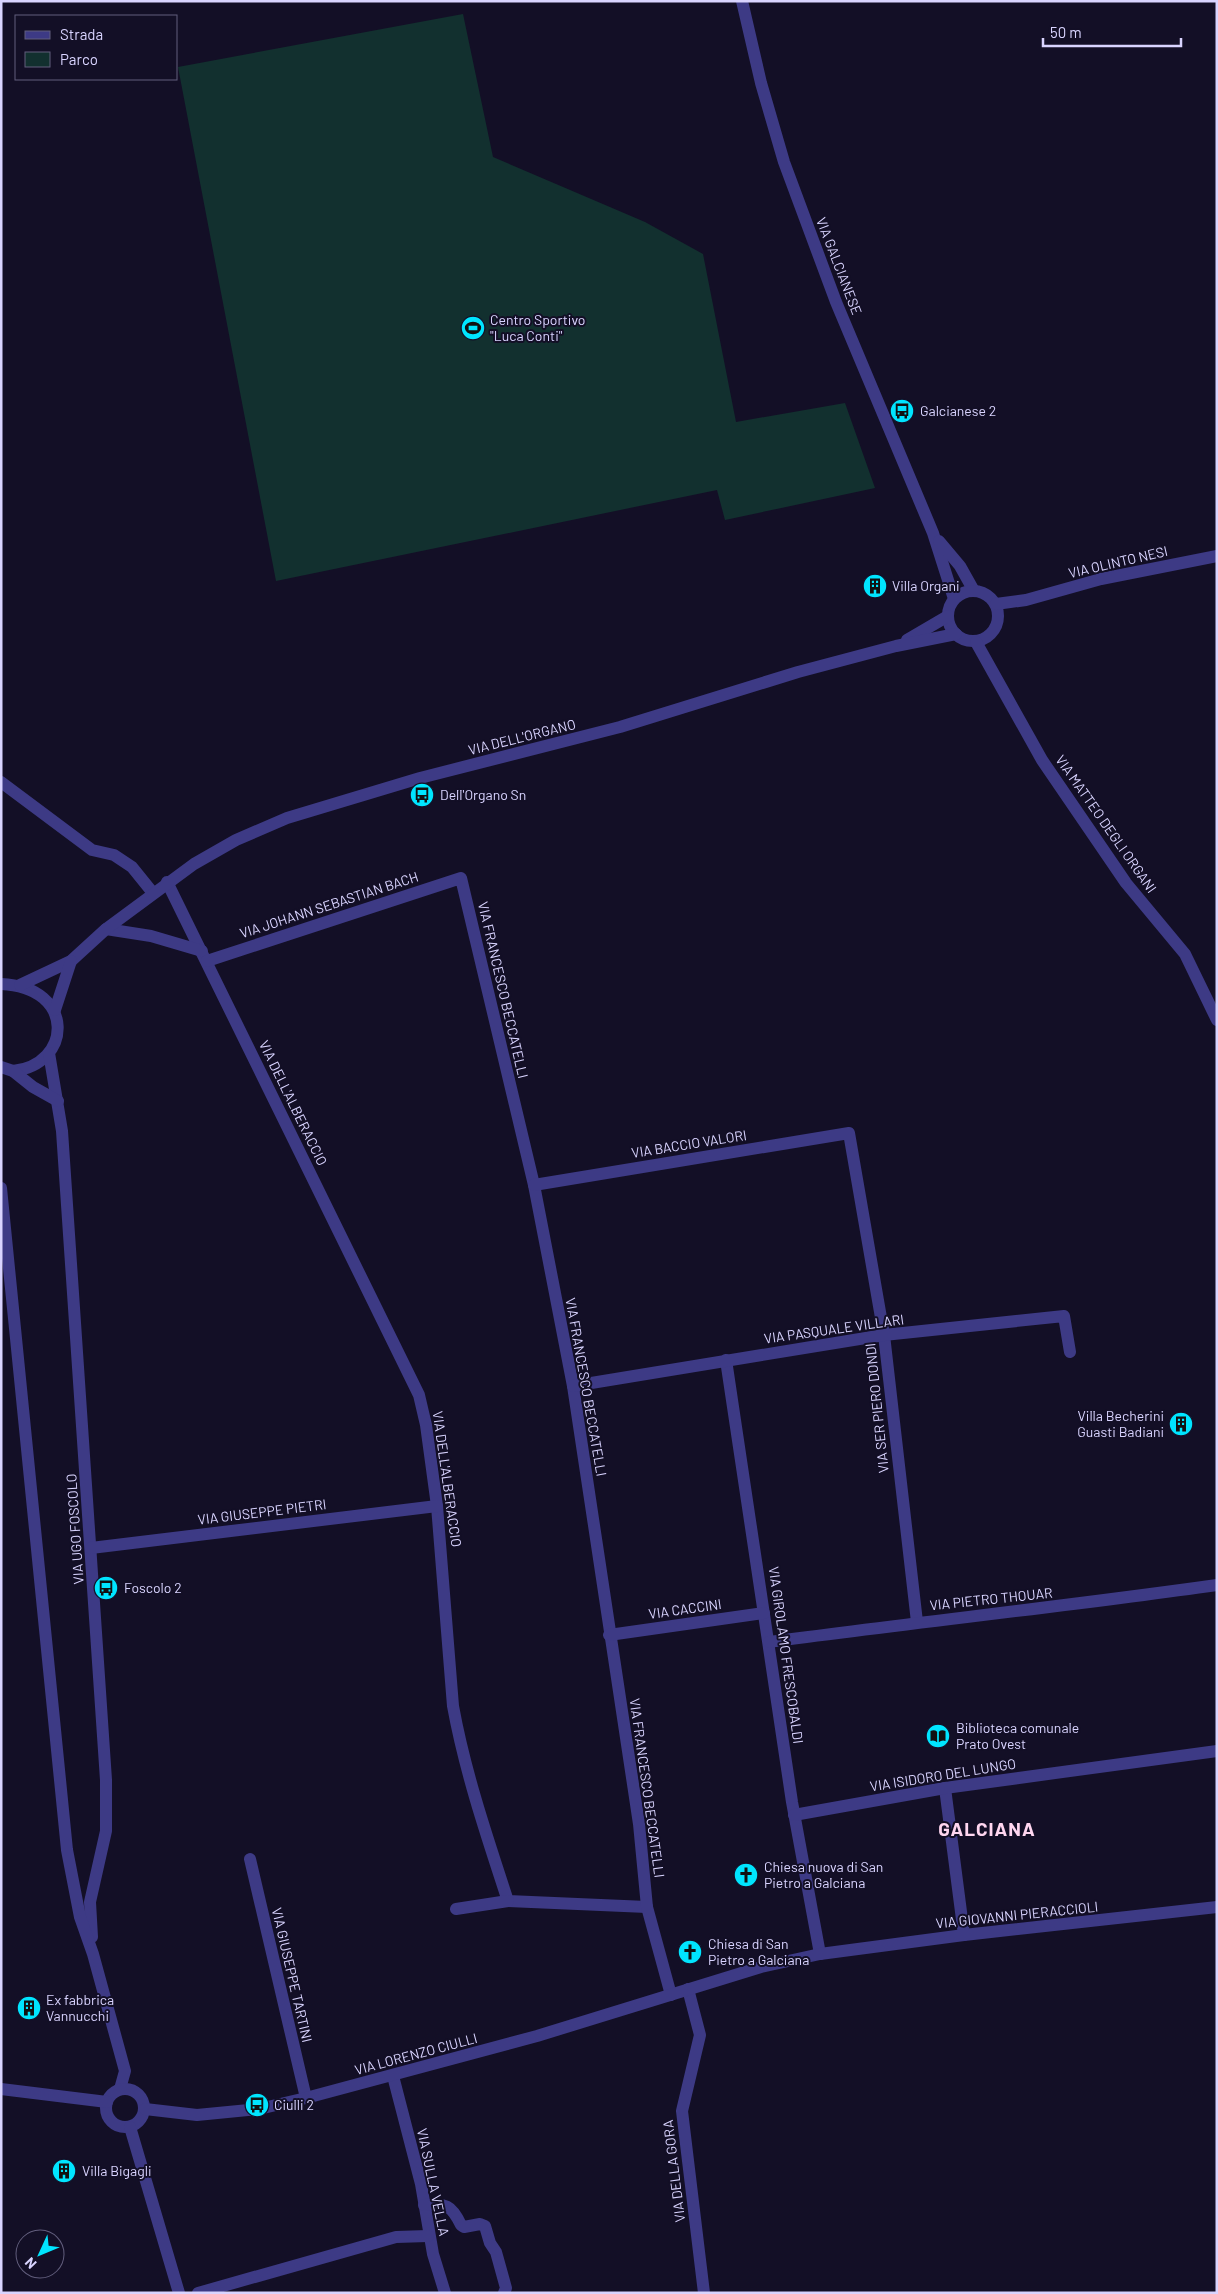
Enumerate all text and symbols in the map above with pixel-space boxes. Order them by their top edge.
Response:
legend [15,15,178,80]
scale bar [1043,15,1180,47]
text: 50 m [1050,23,1082,41]
text: Strada [60,25,103,43]
text: Parco [60,50,98,68]
street label: VIA GALCIANESE [813,215,866,317]
place label: Centro Sportivo "Luca Conti" [490,311,585,344]
sports icon: Centro Sportivo "Luca Conti" [460,315,486,341]
bus stop icon: Galcianese 2 [889,398,915,424]
place label: Galcianese 2 [920,402,996,419]
street label: VIA OLINTO NESI [1067,542,1169,581]
building icon: Villa Organi [862,573,888,599]
place label: Villa Organi [892,577,960,594]
street label: VIA DELL'ORGANO [466,715,577,758]
street label: VIA MATTEO DEGLI ORGANI [1052,752,1160,896]
bus stop icon: Dell'Organo Sn [409,782,435,808]
place label: Dell'Organo Sn [440,786,526,803]
street label: VIA JOHANN SEBASTIAN BACH [237,868,420,941]
street label: VIA FRANCESCO BECCATELLI [475,900,532,1080]
street label: VIA DELL'ALBERACCIO [256,1037,331,1168]
street label: VIA BACCIO VALORI [630,1126,748,1161]
street label: VIA FRANCESCO BECCATELLI [562,1296,611,1478]
street label: VIA PASQUALE VILLARI [763,1310,905,1347]
street label: VIA SER PIERO DONDI [861,1342,892,1474]
place label: Villa Becherini Guasti Badiani [1077,1407,1164,1440]
street label: VIA DELL'ALBERACCIO [430,1410,465,1548]
building icon: Villa Becherini Guasti Badiani [1168,1411,1194,1437]
street label: VIA UGO FOSCOLO [62,1473,87,1585]
street label: VIA GIUSEPPE PIETRI [197,1495,327,1528]
street label: VIA GIROLAMO FRESCOBALDI [766,1565,807,1745]
bus stop icon: Foscolo 2 [93,1575,119,1601]
place label: Foscolo 2 [124,1579,182,1596]
street label: VIA PIETRO THOUAR [929,1584,1053,1613]
street label: VIA CACCINI [647,1595,723,1622]
street label: VIA FRANCESCO BECCATELLI [626,1697,669,1879]
place label: Biblioteca comunale Prato Ovest [956,1719,1079,1752]
library icon: Biblioteca comunale Prato Ovest [925,1723,951,1749]
street label: VIA ISIDORO DEL LUNGO [869,1755,1017,1794]
district label: GALCIANA [938,1817,1036,1840]
place label: Chiesa nuova di San Pietro a Galciana [764,1858,883,1891]
church icon: Chiesa nuova di San Pietro a Galciana [733,1862,759,1888]
street label: VIA GIOVANNI PIERACCIOLI [935,1898,1099,1931]
street label: VIA GIUSEPPE TARTINI [269,1906,316,2044]
place label: Chiesa di San Pietro a Galciana [708,1935,809,1968]
church icon: Chiesa di San Pietro a Galciana [677,1939,703,1965]
place label: Ex fabbrica Vannucchi [46,1991,114,2024]
building icon: Ex fabbrica Vannucchi [16,1995,42,2021]
street label: VIA LORENZO CIULLI [353,2029,479,2078]
bus stop icon: Ciulli 2 [244,2092,270,2118]
place label: Ciulli 2 [274,2096,314,2113]
street label: VIA DELLA GORA [659,2118,688,2223]
street label: VIA SULLA VELLA [414,2126,453,2238]
building icon: Villa Bigagli [51,2158,77,2184]
place label: Villa Bigagli [82,2162,151,2179]
north arrow [15,2229,65,2279]
text: N [21,2254,40,2273]

